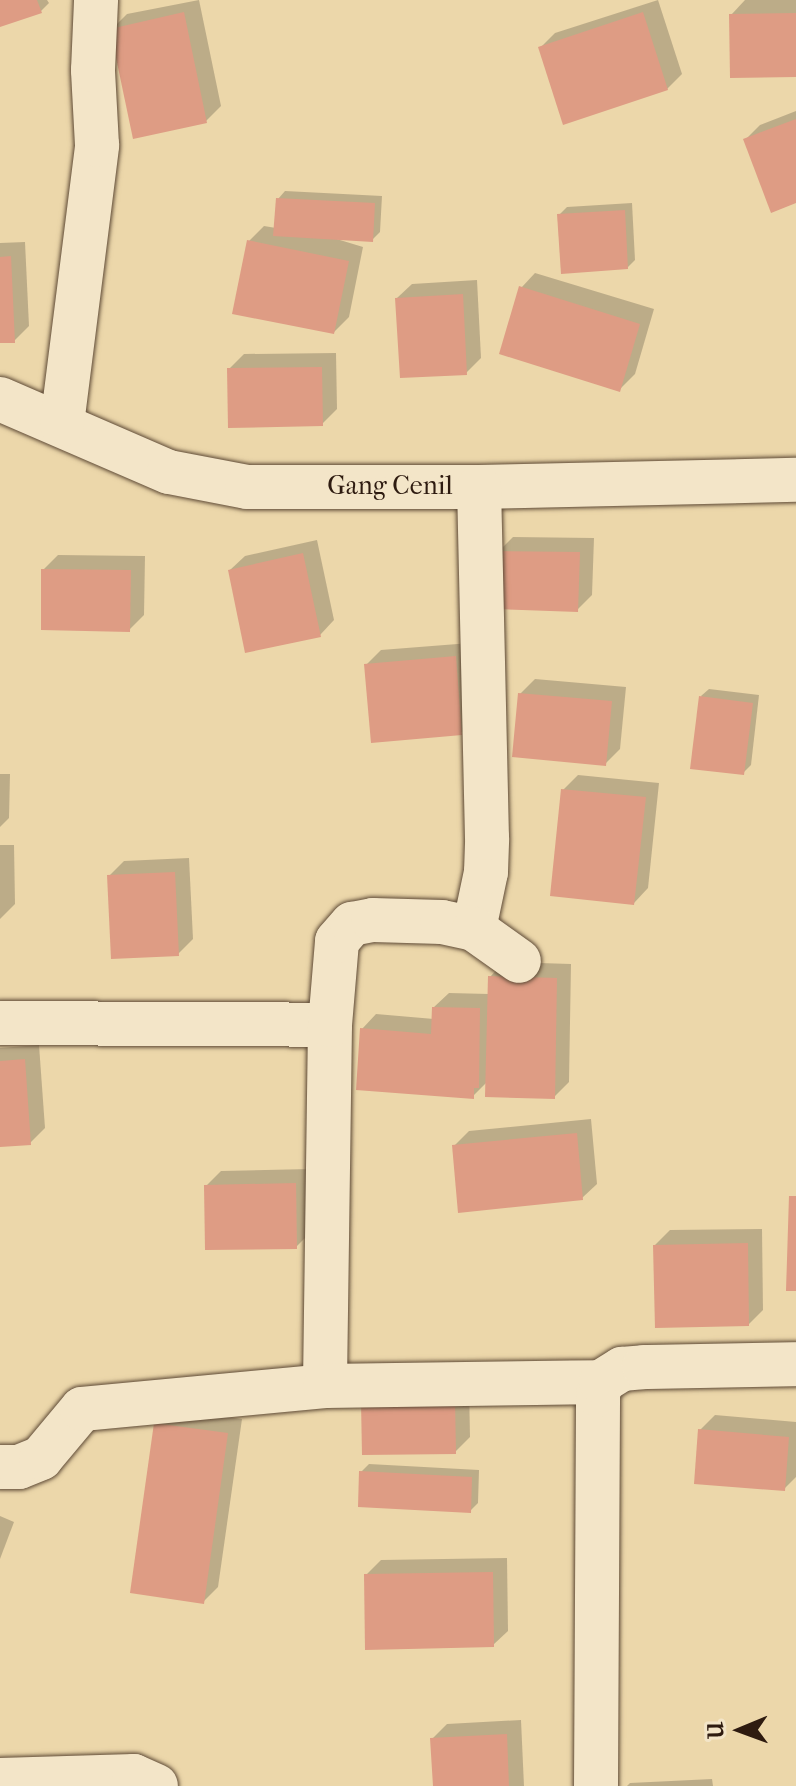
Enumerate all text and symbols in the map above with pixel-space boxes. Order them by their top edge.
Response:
street label: Gang Cenil [327,470,453,502]
north arrow [700,1690,780,1770]
text: U [703,1722,729,1739]

